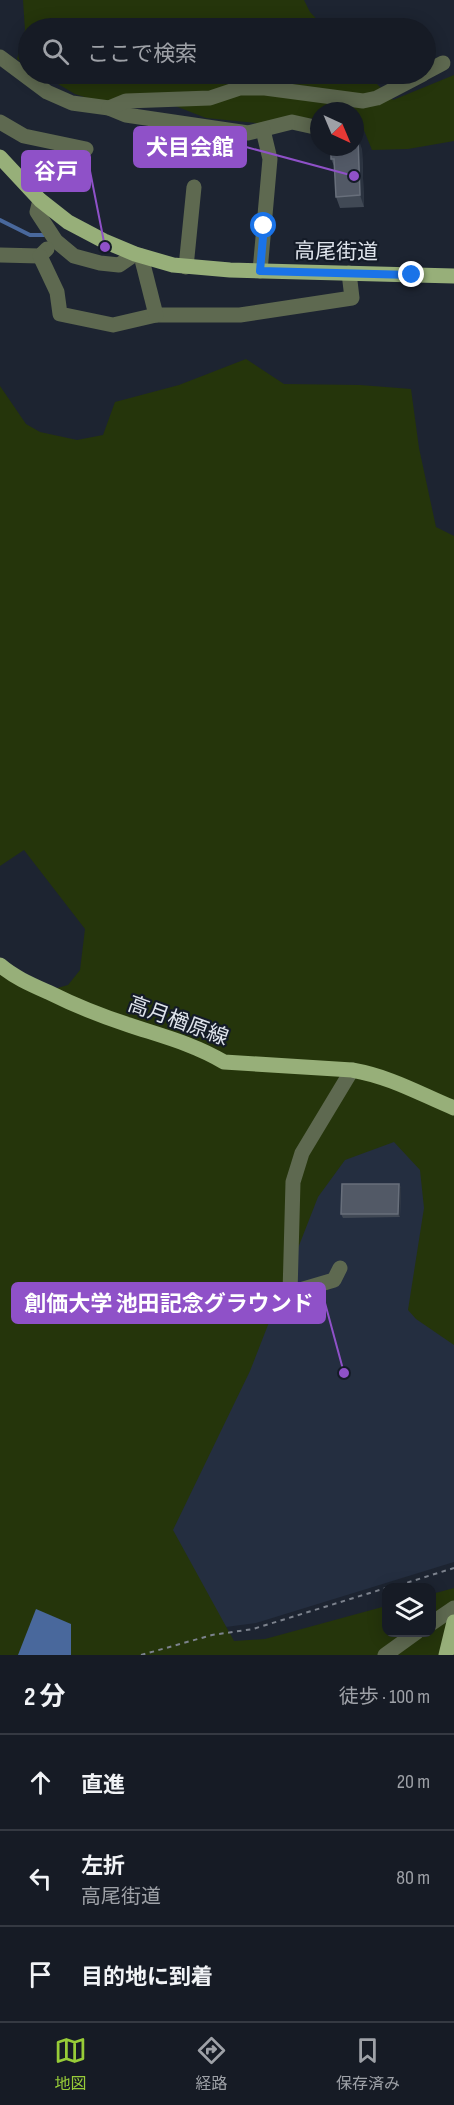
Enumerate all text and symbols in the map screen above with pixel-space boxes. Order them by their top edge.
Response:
search box [18,18,436,84]
icon: search [39,35,72,68]
text: ここで検索 [87,41,197,68]
north arrow [310,102,364,156]
callout: 犬目会館 [134,127,246,167]
text: 犬目会館 [146,135,234,162]
callout: 谷戸 [22,151,90,191]
text: 谷戸 [34,159,78,186]
route start [250,212,276,238]
street label: 高尾街道 [294,239,378,265]
route end [398,261,424,287]
street label: 高月楢原線 [124,991,232,1051]
callout: 創価大学 池田記念グラウンド [12,1283,325,1323]
text: 創価大学 池田記念グラウンド [24,1291,314,1318]
map controls [382,1583,436,1637]
button: layers [382,1583,436,1637]
text: 2 分 [24,1682,65,1713]
text: 徒歩 · 100 m [339,1685,430,1709]
icon: ahead [24,1766,57,1799]
text: 20 m [397,1770,430,1794]
text: 直進 [81,1772,125,1799]
text: 左折 [81,1853,125,1880]
icon: left [24,1862,57,1895]
text: 80 m [396,1866,430,1890]
text: 高尾街道 [81,1885,161,1909]
icon: arrive [24,1958,57,1991]
text: 目的地に到着 [81,1964,213,1991]
tab: 地図 [54,2034,87,2094]
tab: 経路 [195,2034,228,2094]
tab: 保存済み [336,2034,400,2094]

